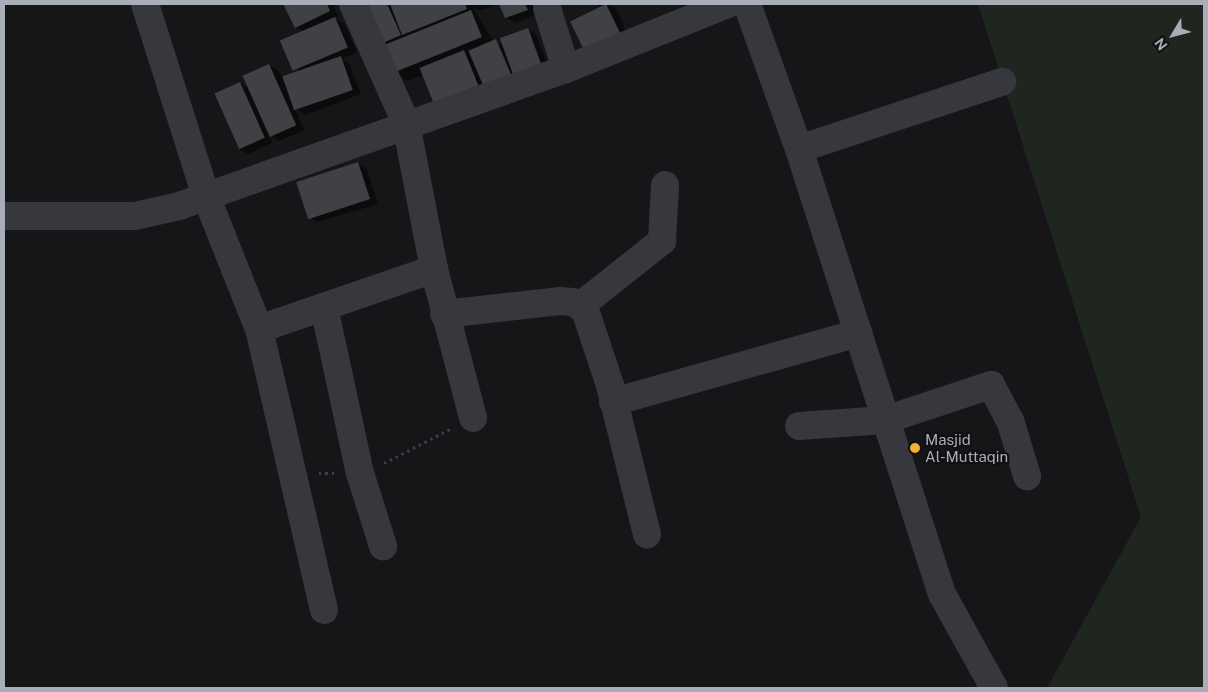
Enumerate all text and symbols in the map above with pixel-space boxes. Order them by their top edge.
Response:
north arrow [1148,10,1198,60]
text: N [1151,35,1171,53]
place label: Masjid Al-Muttaqin [925,430,1008,465]
marker: Masjid Al-Muttaqin [909,442,921,454]

